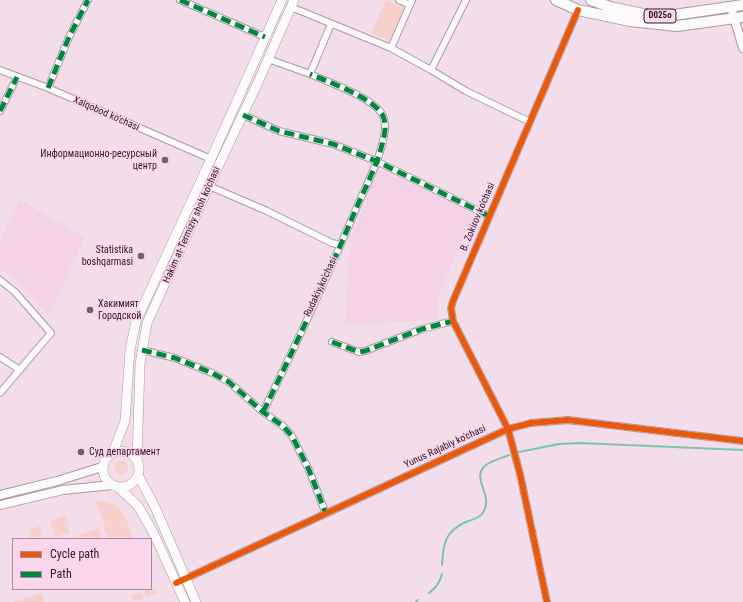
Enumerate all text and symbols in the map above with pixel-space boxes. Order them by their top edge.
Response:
road number: D025o [644,9,676,23]
street label: Xalqobod ko'chasi [71,94,141,134]
place label: Информационно-ресурсный центр [40,148,157,172]
marker: Информационно-ресурсный центр [160,155,170,165]
street label: Hakim at-Termiziy shoh ko'chasi [161,165,223,285]
street label: B. Zokirov ko'chasi [458,181,498,253]
place label: Statistika boshqarmasi [82,244,133,268]
marker: Statistika boshqarmasi [136,251,146,261]
street label: Rudakiy ko'chasi [302,255,340,319]
place label: Хакимият Городской [98,298,141,322]
marker: Хакимият Городской [85,305,95,315]
street label: Yunus Rajabiy ko'chasi [402,423,488,471]
place label: Суд департамент [89,446,160,458]
marker: Суд департамент [76,447,86,457]
legend [12,538,152,590]
text: Cycle path [50,547,99,561]
text: Path [50,567,72,581]

